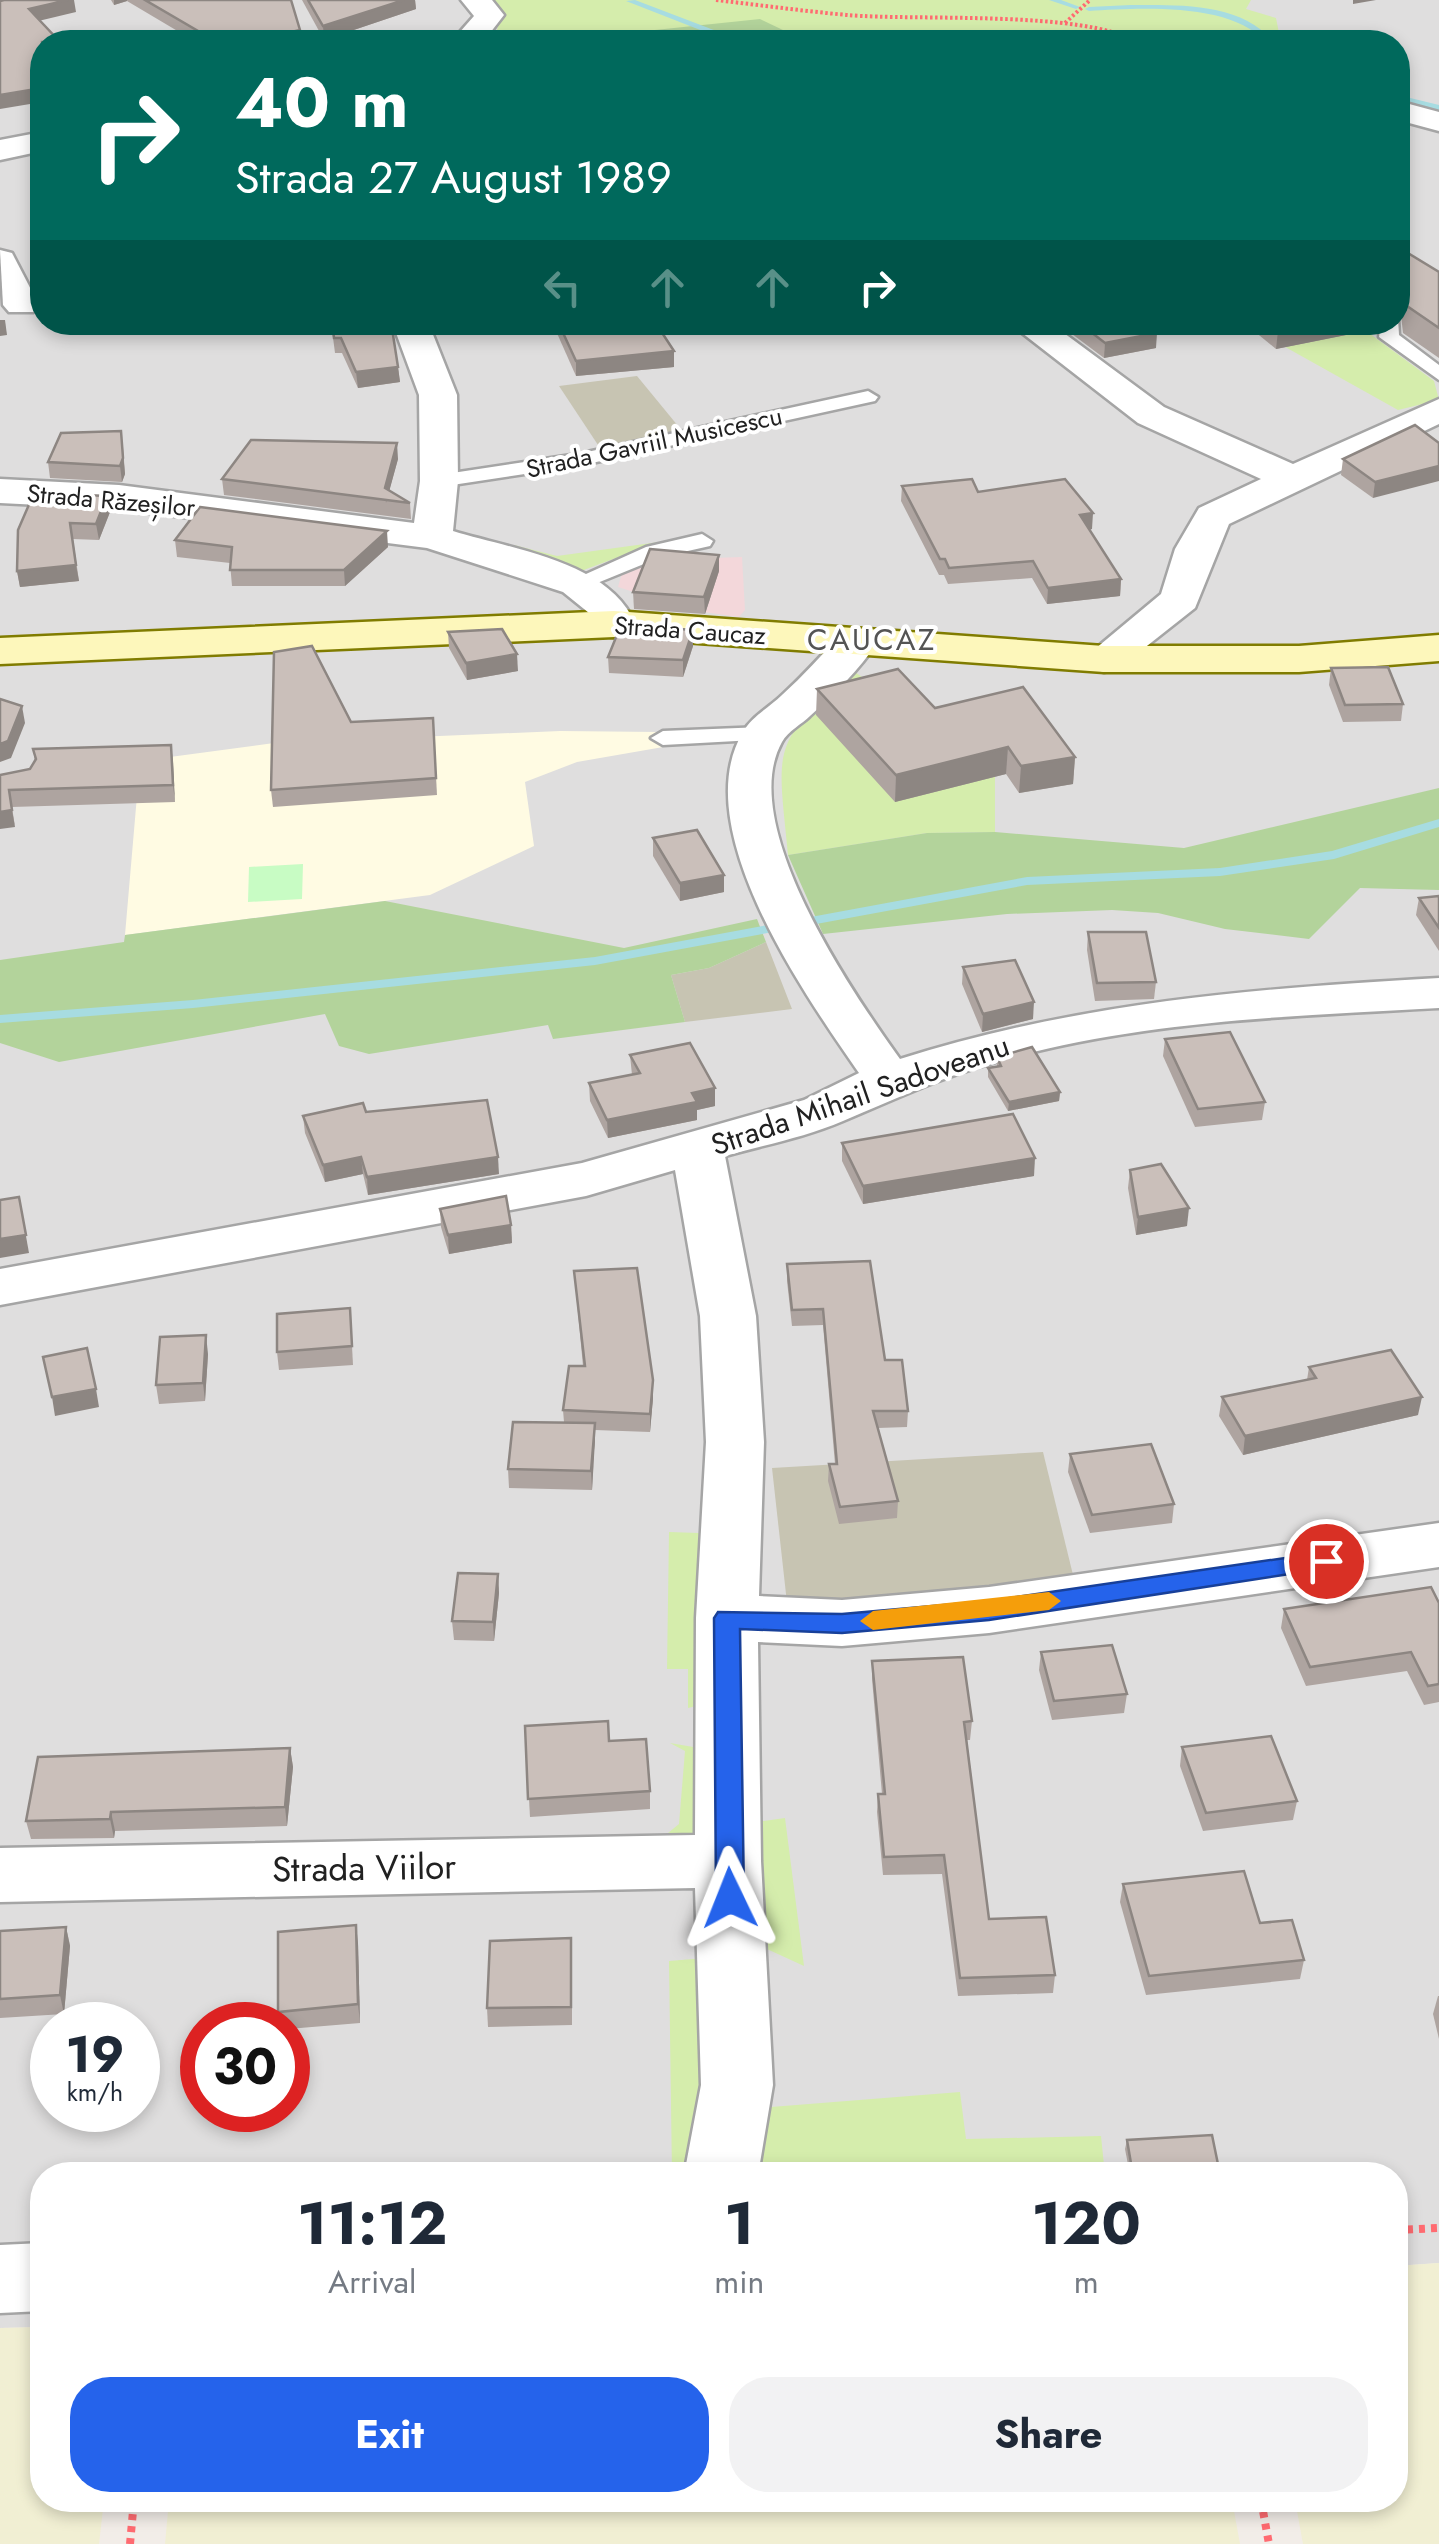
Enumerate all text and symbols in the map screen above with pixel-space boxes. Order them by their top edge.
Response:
text: 40 m [235,52,409,153]
icon: right [70,70,200,200]
text: Strada 27 August 1989 [235,145,672,210]
icon: left [535,260,590,315]
icon: ahead [640,260,695,315]
icon: ahead [745,260,800,315]
icon: right [850,260,905,315]
street label: Strada Gavriil Musicescu [523,397,785,487]
street label: Strada Răzeșilor [25,475,197,525]
street label: Strada Caucaz [613,607,767,653]
district label: CAUCAZ [807,618,937,661]
street label: Strada Mihail Sadoveanu [705,1024,1015,1166]
pin [1284,1519,1369,1604]
icon: arrive [1299,1534,1354,1589]
street label: Strada Viilor [271,1841,457,1895]
position arrow [678,1846,782,1950]
speed limit sign: 30 [180,2002,310,2132]
text: 19 [66,2018,124,2091]
text: km/h [67,2074,123,2110]
text: 11:12 [297,2180,447,2267]
text: 1 [724,2180,755,2267]
text: 120 [1031,2180,1141,2267]
text: Arrival [328,2259,416,2305]
text: min [714,2259,764,2305]
text: m [1074,2259,1099,2305]
button: Exit [70,2377,709,2492]
button: Share [729,2377,1368,2492]

